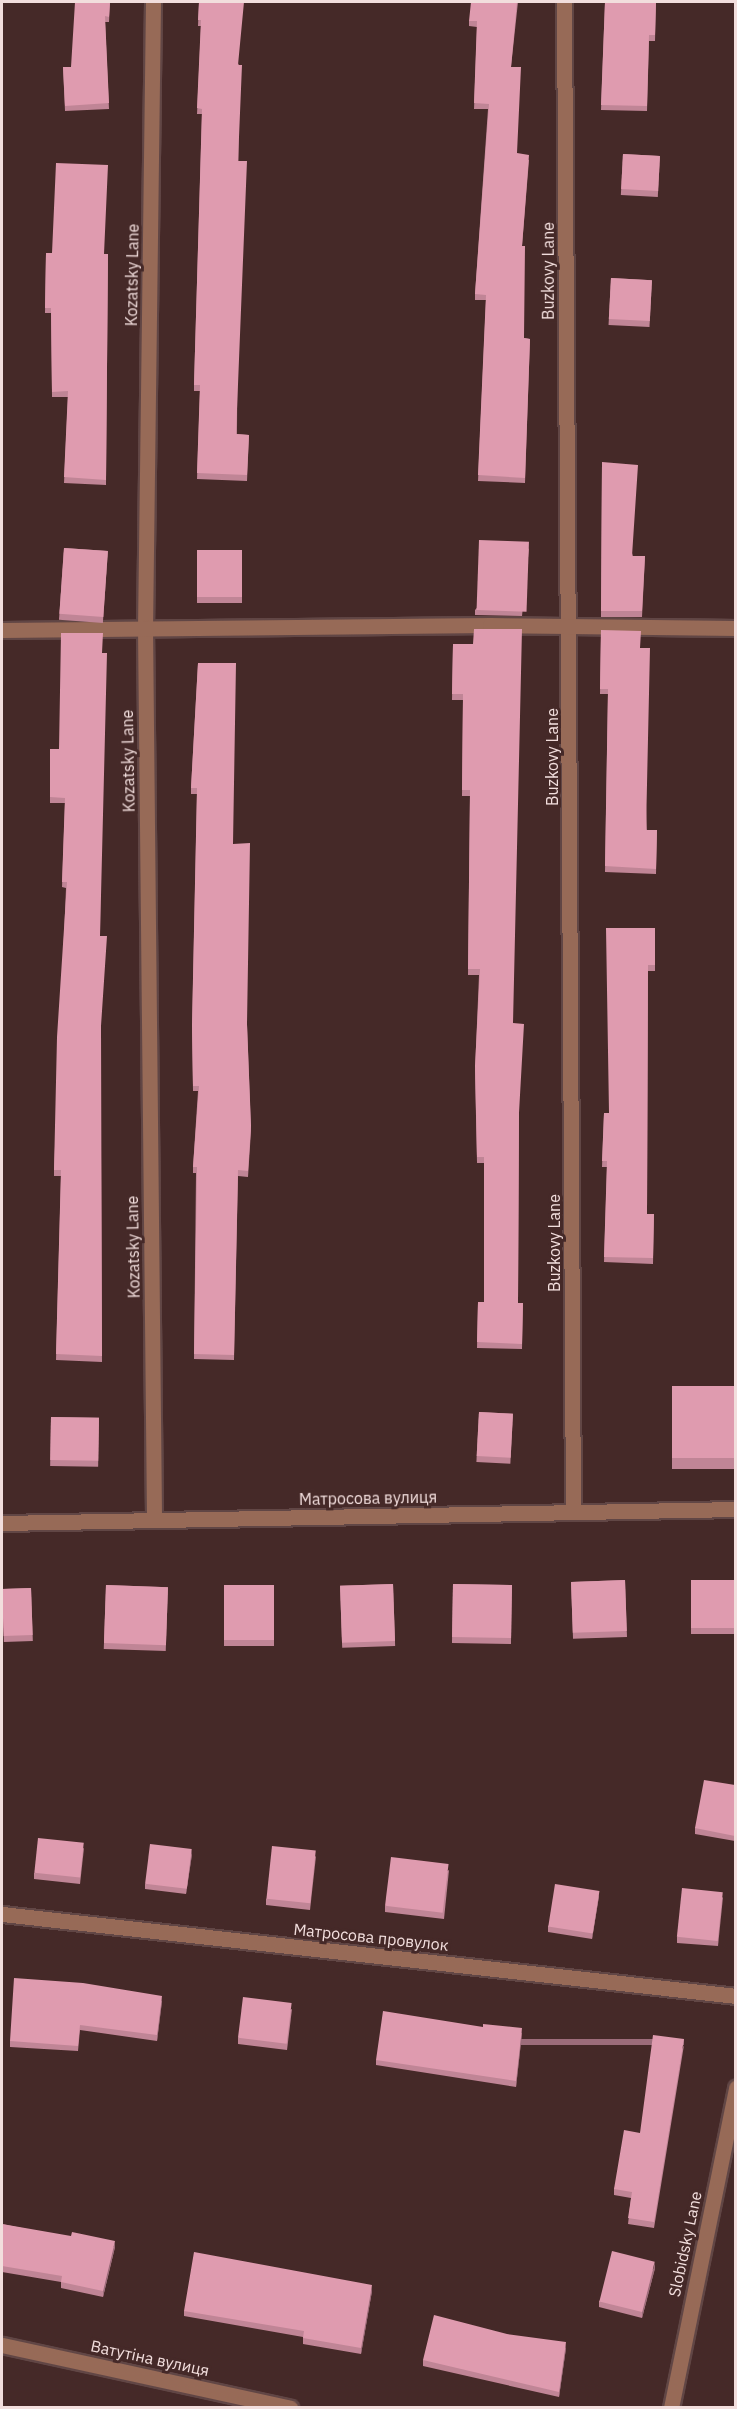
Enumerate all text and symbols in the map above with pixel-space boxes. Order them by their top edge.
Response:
street label: Buzkovy Lane [538,222,558,320]
street label: Kozatsky Lane [122,224,142,326]
street label: Buzkovy Lane [542,708,562,806]
street label: Kozatsky Lane [118,710,138,812]
street label: Buzkovy Lane [544,1194,564,1292]
street label: Kozatsky Lane [123,1196,143,1298]
street label: Матросова вулиця [299,1487,437,1509]
street label: Матросова провулок [293,1919,449,1955]
street label: Slobidsky Lane [664,2189,706,2299]
street label: Ватутіна вулиця [89,2336,211,2380]

